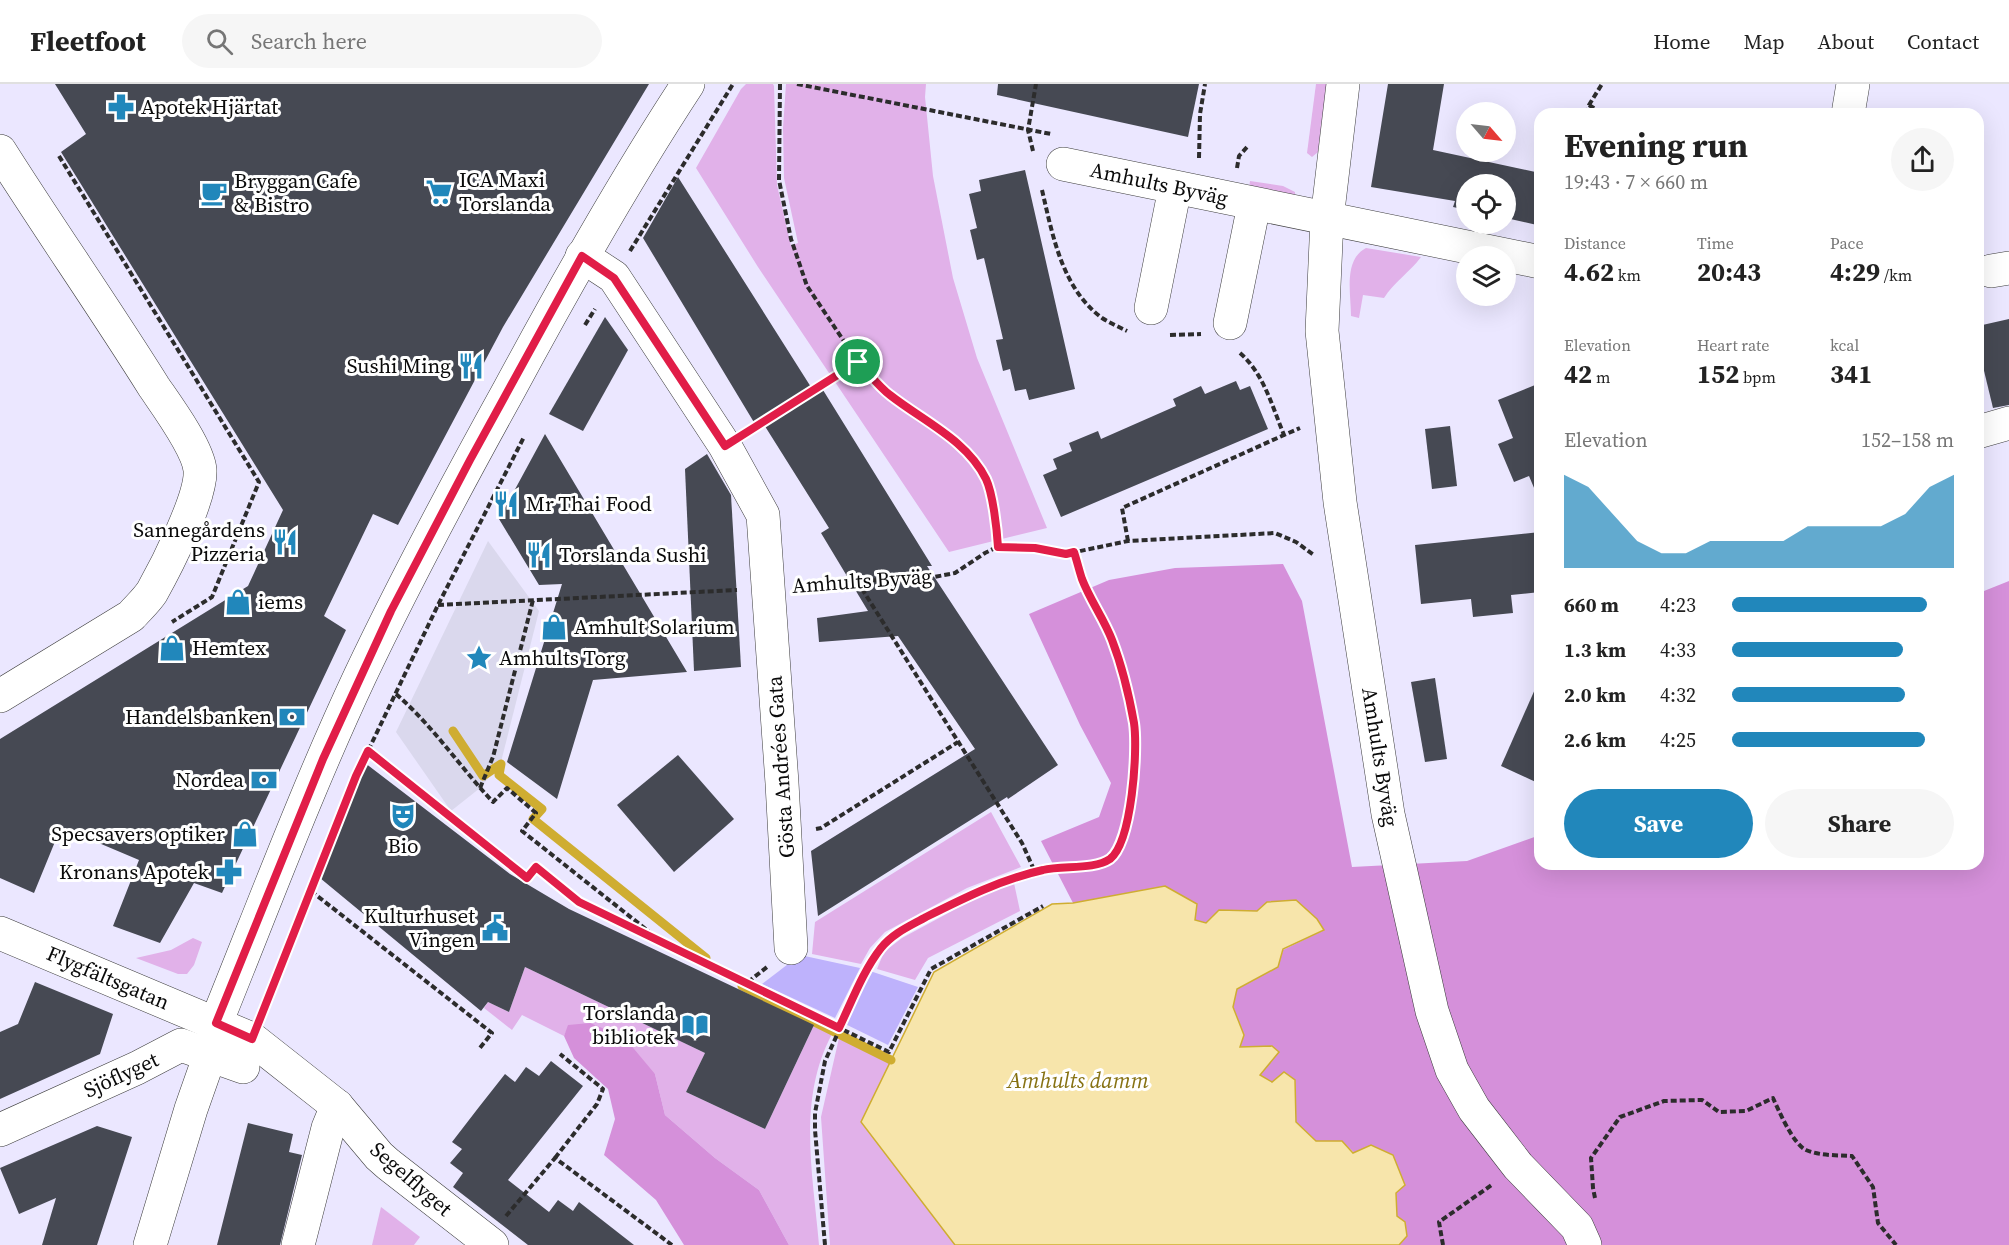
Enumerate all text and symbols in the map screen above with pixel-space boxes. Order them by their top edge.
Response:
search box [182,14,602,68]
text: Fleetfoot [30,22,146,60]
icon: search [203,25,236,58]
text: Search here [251,26,367,56]
text: Home [1653,27,1711,56]
text: Map [1744,27,1785,56]
text: About [1818,27,1874,56]
text: Contact [1907,27,1979,56]
pharmacy icon: Apotek Hjärtat [106,92,136,122]
place label: Apotek Hjärtat [141,92,278,121]
north arrow [1456,102,1516,162]
map controls [1456,102,1516,306]
text: Evening run [1564,123,1748,168]
button: share [1891,128,1954,191]
street label: Amhults Byväg [1087,155,1231,212]
place label: ICA Maxi Torslanda [459,165,551,218]
place label: Bryggan Cafe & Bistro [234,166,358,219]
text: 19:43 · 7 × 660 m [1564,168,1708,196]
button: locate [1456,174,1516,234]
supermarket icon: ICA Maxi Torslanda [424,177,454,207]
cafe icon: Bryggan Cafe & Bistro [199,178,229,208]
text: Distance [1564,232,1626,254]
text: Time [1697,232,1734,254]
text: Pace [1830,232,1864,254]
button: layers [1456,246,1516,306]
text: 4.62 [1564,254,1614,290]
text: 20:43 [1697,254,1761,290]
text: 4:29 [1830,254,1880,290]
text: km [1614,264,1641,286]
text: /km [1880,264,1912,286]
text: Elevation [1564,334,1631,356]
text: Heart rate [1697,334,1769,356]
text: kcal [1830,334,1859,356]
pin [832,336,883,387]
icon: arrive [841,345,874,378]
place label: Sushi Ming [347,351,451,380]
restaurant icon: Sushi Ming [456,351,486,381]
text: 42 [1564,356,1592,392]
text: 152 [1697,356,1739,392]
text: 341 [1830,356,1872,392]
text: m [1592,366,1610,388]
text: bpm [1739,366,1776,388]
text: Elevation [1564,426,1648,454]
text: 152–158 m [1861,426,1954,454]
restaurant icon: Mr Thai Food [491,489,521,519]
place label: Mr Thai Food [526,489,652,518]
place label: Sannegårdens Pizzeria [133,515,265,568]
restaurant icon: Sannegårdens Pizzeria [270,527,300,557]
restaurant icon: Torslanda Sushi [524,540,554,570]
place label: Torslanda Sushi [559,540,707,569]
street label: Amhults Byväg [791,561,933,600]
shop icon: iems [223,587,253,617]
place label: iems [258,587,303,616]
text: 660 m [1564,591,1619,619]
text: 4:23 [1660,591,1696,619]
shop icon: Amhult Solarium [539,612,569,642]
place label: Amhult Solarium [574,612,735,641]
shop icon: Hemtex [157,633,187,663]
place label: Hemtex [192,633,266,662]
text: 1.3 km [1564,636,1626,664]
text: 4:33 [1660,636,1696,664]
place icon: Amhults Torg [464,643,494,673]
place label: Amhults Torg [499,643,626,672]
street label: Gösta Andrées Gata [760,675,801,859]
text: 2.0 km [1564,681,1626,709]
text: 4:32 [1660,681,1696,709]
street label: Amhults Byväg [1355,685,1406,829]
place label: Handelsbanken [125,702,272,731]
bank icon: Handelsbanken [277,702,307,732]
text: 2.6 km [1564,726,1626,754]
text: 4:25 [1660,726,1696,754]
place label: Nordea [176,765,244,794]
bank icon: Nordea [249,765,279,795]
button: Save [1564,789,1753,858]
button: Share [1765,789,1954,858]
theatre icon: Bio [388,801,418,831]
place label: Specsavers optiker [51,819,225,848]
shop icon: Specsavers optiker [230,819,260,849]
place label: Bio [388,831,419,860]
place label: Kronans Apotek [59,857,209,886]
pharmacy icon: Kronans Apotek [214,857,244,887]
place label: Kulturhuset Vingen [364,901,475,954]
public building icon: Kulturhuset Vingen [480,913,510,943]
street label: Flygfältsgatan [42,939,174,1017]
place label: Torslanda bibliotek [583,998,676,1051]
library icon: Torslanda bibliotek [680,1010,710,1040]
street label: Sjöflyget [79,1045,163,1104]
water label: Amhults damm [1005,1065,1149,1095]
street label: Segelflyget [364,1135,459,1223]

